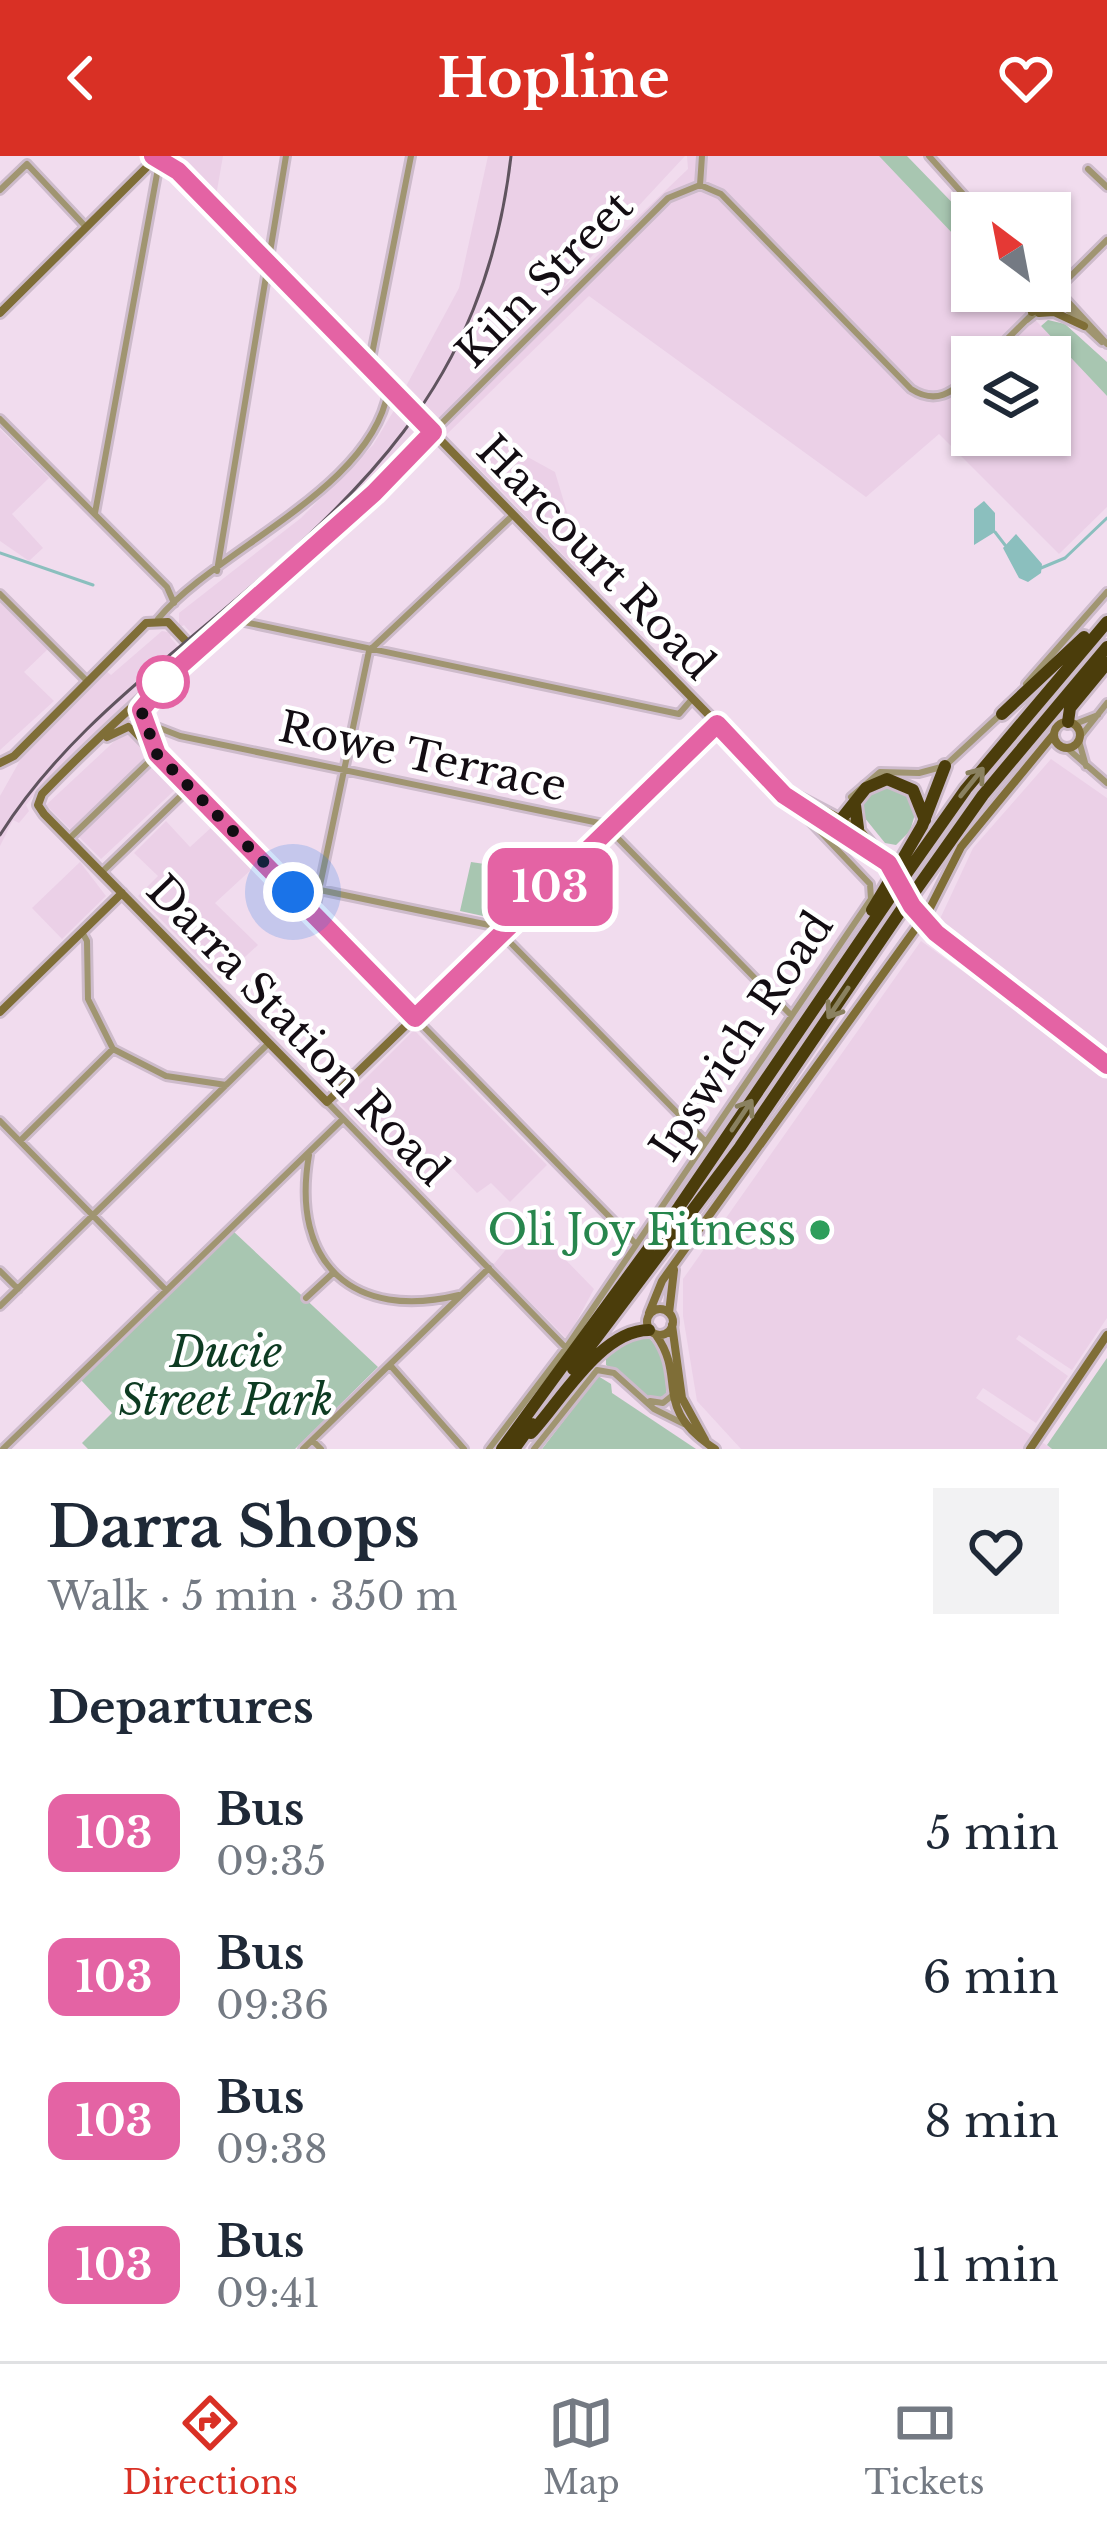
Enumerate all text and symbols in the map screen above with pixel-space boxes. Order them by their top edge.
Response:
icon: back [48,45,114,111]
text: Hopline [437,45,670,112]
icon: heart [993,45,1059,111]
street label: Kiln Street [445,180,643,378]
north arrow [951,192,1071,312]
map controls [951,192,1071,456]
button: layers [951,336,1071,456]
street label: Harcourt Road [466,424,726,690]
unlabelled marker [138,657,188,707]
street label: Rowe Terrace [275,700,571,812]
one-way arrow [958,767,985,799]
line badge: 103 [481,848,619,926]
text: 103 [512,861,588,913]
your location [263,862,323,922]
street label: Darra Station Road [136,864,460,1196]
street label: Ipswich Road [639,901,843,1171]
one-way arrow [826,986,851,1019]
one-way arrow [729,1099,754,1132]
place label: Oli Joy Fitness [488,1204,796,1256]
marker: Oli Joy Fitness [807,1217,833,1243]
park label: Ducie Street Park [119,1326,333,1426]
button: heart [933,1488,1059,1614]
text: Darra Shops [48,1492,420,1562]
text: Walk · 5 min · 350 m [48,1572,458,1621]
text: Departures [48,1679,314,1735]
text: Bus [216,1781,304,1837]
text: 5 min [926,1805,1059,1861]
text: 103 [76,1807,152,1859]
text: 09:35 [216,1837,326,1886]
text: Bus [216,1925,304,1981]
text: 6 min [923,1949,1059,2005]
text: 103 [76,1951,152,2003]
text: 09:36 [216,1981,329,2030]
text: Bus [216,2069,304,2125]
text: 8 min [924,2093,1059,2149]
text: 103 [76,2095,152,2147]
text: 09:38 [216,2125,328,2174]
text: Bus [216,2213,304,2269]
text: 11 min [911,2237,1059,2293]
text: 103 [76,2239,152,2291]
text: 09:41 [216,2269,320,2318]
tab: Directions [123,2390,298,2503]
tab: Map [543,2390,620,2503]
tab: Tickets [865,2390,985,2503]

